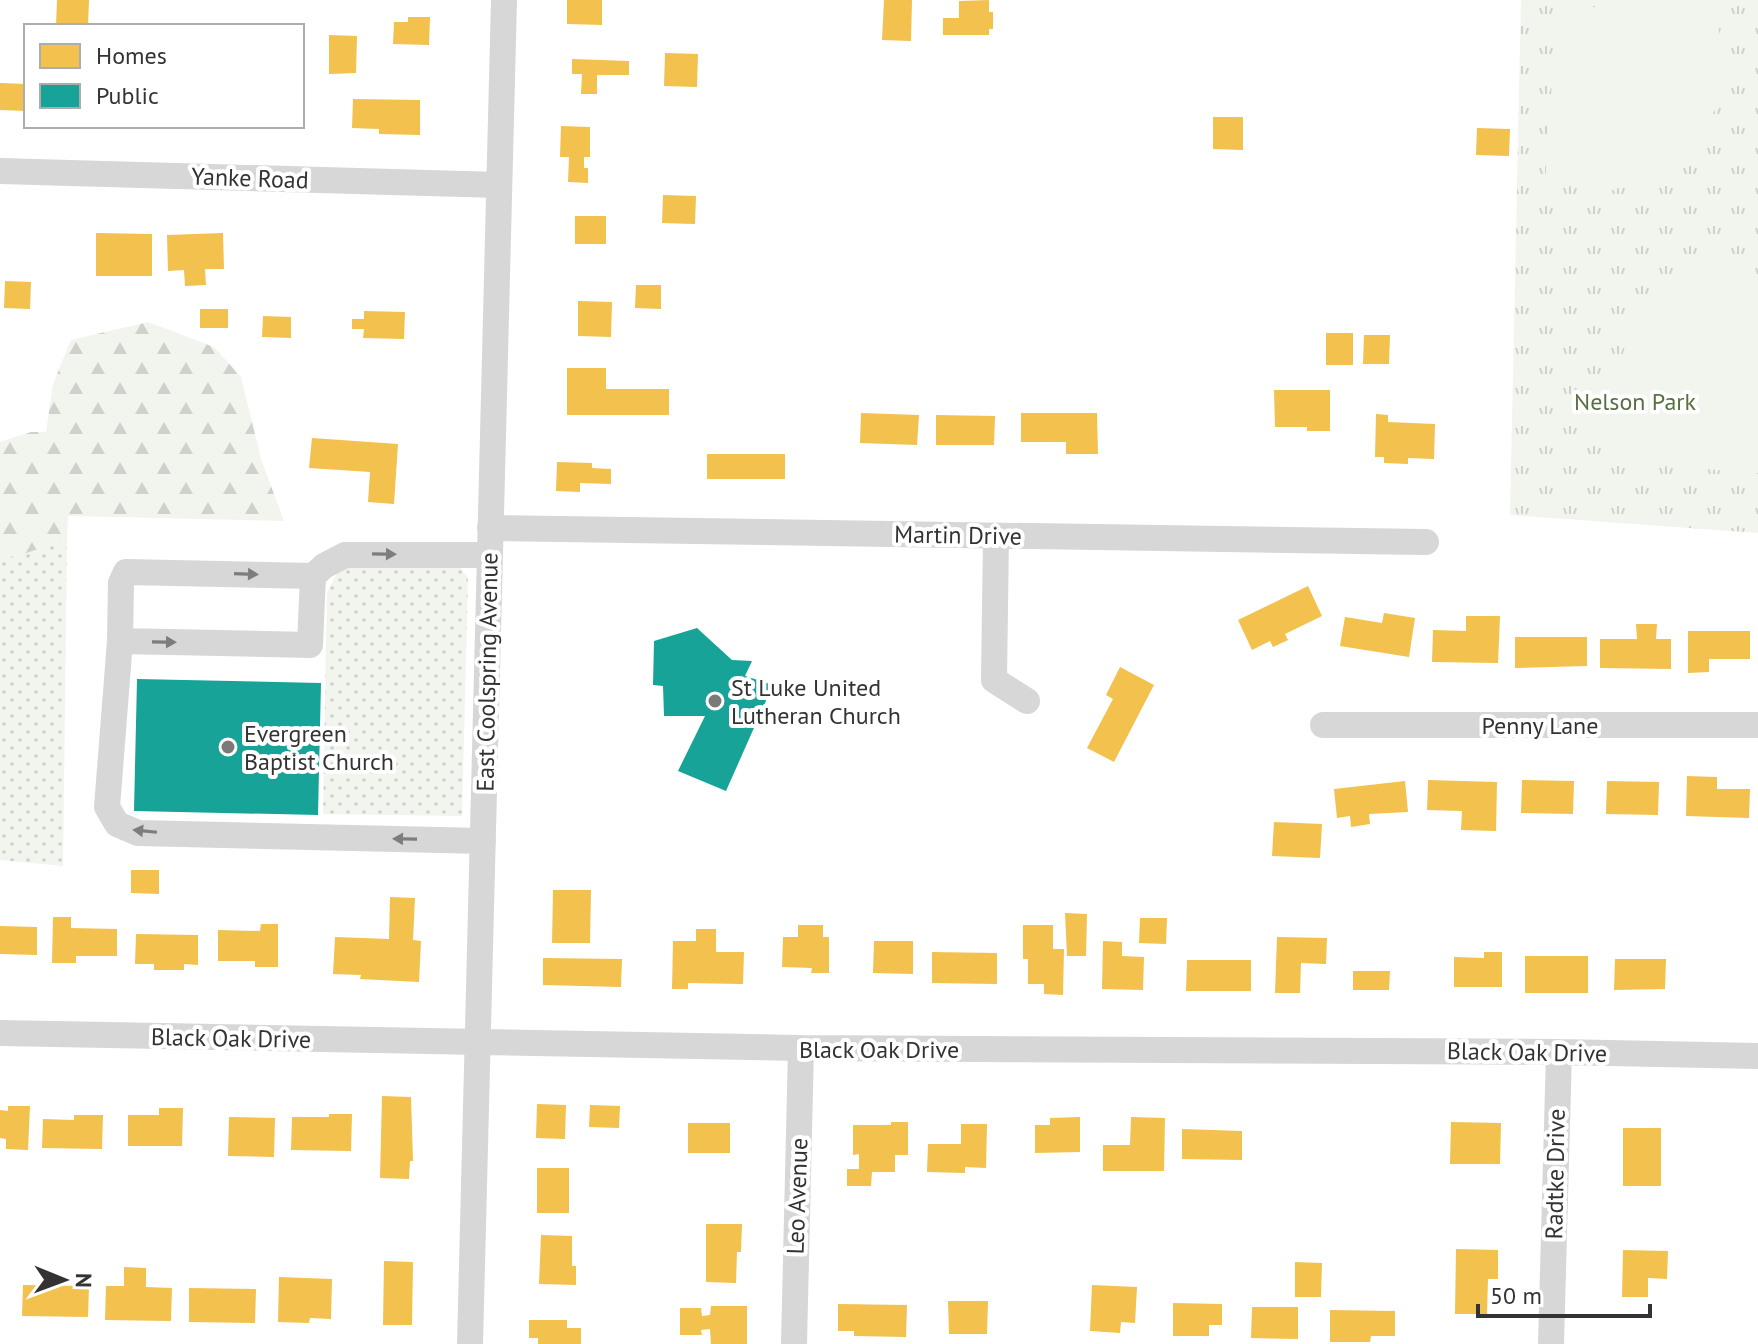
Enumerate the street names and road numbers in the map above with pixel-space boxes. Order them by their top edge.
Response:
street label: Yanke Road [191,160,309,196]
street label: Martin Drive [894,518,1022,552]
street label: East Coolspring Avenue [469,552,505,792]
street label: Penny Lane [1482,710,1598,741]
street label: Black Oak Drive [151,1021,311,1055]
street label: Black Oak Drive [799,1034,959,1065]
street label: Black Oak Drive [1447,1035,1607,1069]
street label: Radtke Drive [1538,1108,1572,1240]
street label: Leo Avenue [779,1137,815,1255]

